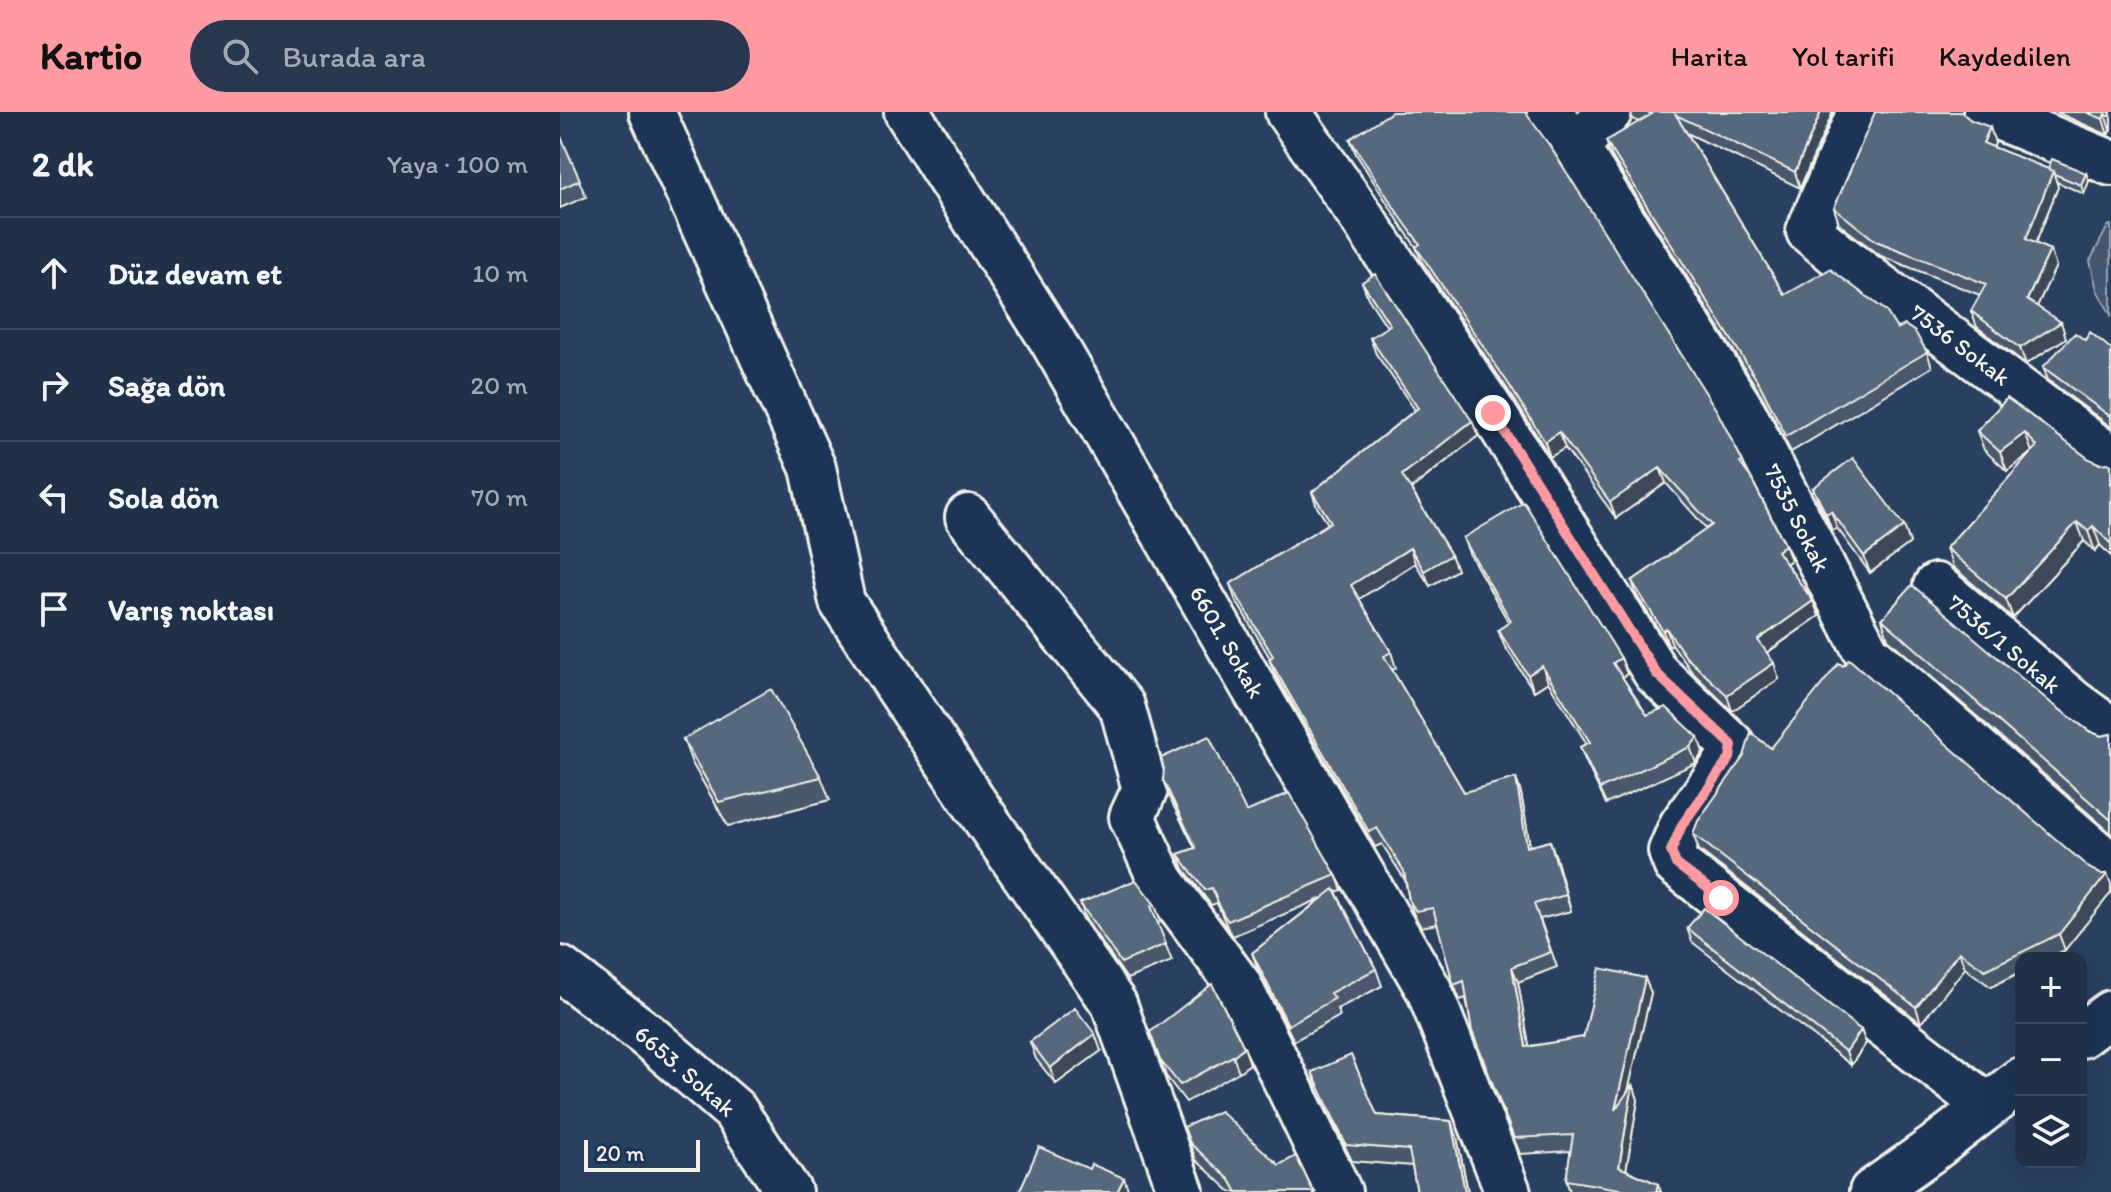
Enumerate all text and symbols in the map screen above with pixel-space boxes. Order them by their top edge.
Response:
search box [190,20,750,92]
text: Kartio [40,33,142,79]
icon: search [218,34,262,78]
text: Burada ara [282,38,426,75]
text: Harita [1671,39,1748,73]
text: Yol tarifi [1792,39,1895,73]
text: Kaydedilen [1939,39,2071,73]
text: 2 dk [32,144,94,185]
text: Yaya · 100 m [387,148,528,180]
icon: ahead [32,251,76,295]
text: Düz devam et [108,255,282,292]
text: 10 m [472,257,528,289]
street label: 7536 Sokak [1904,298,2016,392]
icon: right [32,363,76,407]
text: Sağa dön [108,367,225,404]
text: 20 m [471,369,528,401]
route end [1475,395,1511,431]
street label: 7535 Sokak [1758,459,1837,577]
icon: left [32,475,76,519]
text: Sola dön [108,479,219,516]
text: 70 m [471,481,528,513]
street label: 6601. Sokak [1184,580,1271,703]
icon: arrive [32,587,76,631]
street label: 7536/1 Sokak [1942,588,2067,699]
text: Varış noktası [108,591,274,628]
route start [1703,880,1739,916]
map controls [2015,952,2087,1168]
button: + [2015,952,2087,1024]
street label: 6653. Sokak [629,1019,742,1122]
button: − [2015,1024,2087,1096]
button: layers [2015,1096,2087,1168]
scale bar [584,1136,700,1172]
text: 20 m [596,1140,645,1167]

